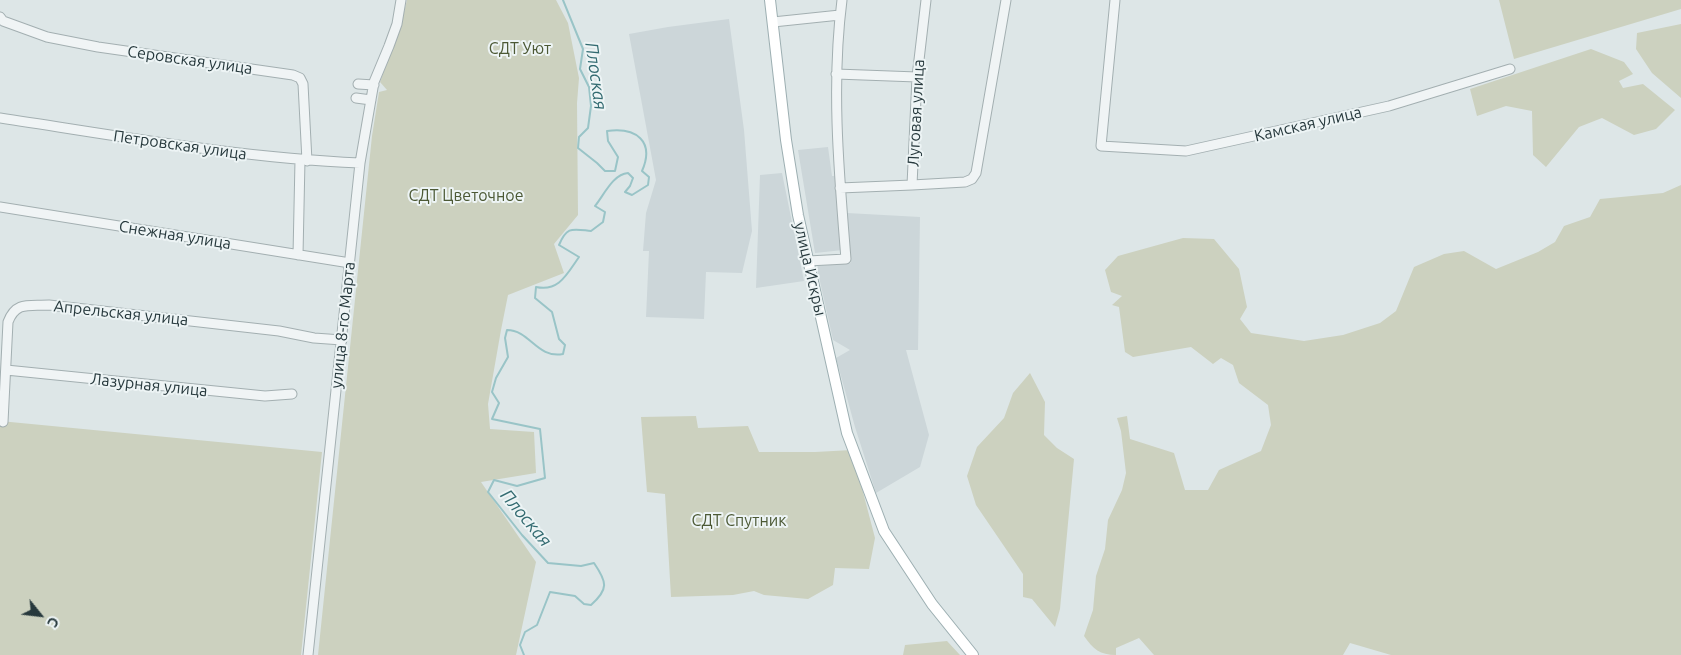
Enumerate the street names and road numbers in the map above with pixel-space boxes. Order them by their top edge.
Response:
street label: Серовская улица [126,42,254,78]
street label: Луговая улица [904,59,928,167]
street label: Камская улица [1252,102,1364,146]
street label: Петровская улица [112,126,248,164]
street label: Снежная улица [117,217,233,253]
street label: улица Искры [790,220,830,318]
street label: улица 8-го Марта [327,261,359,389]
street label: Апрельская улица [53,296,189,330]
street label: Лазурная улица [89,369,209,401]

